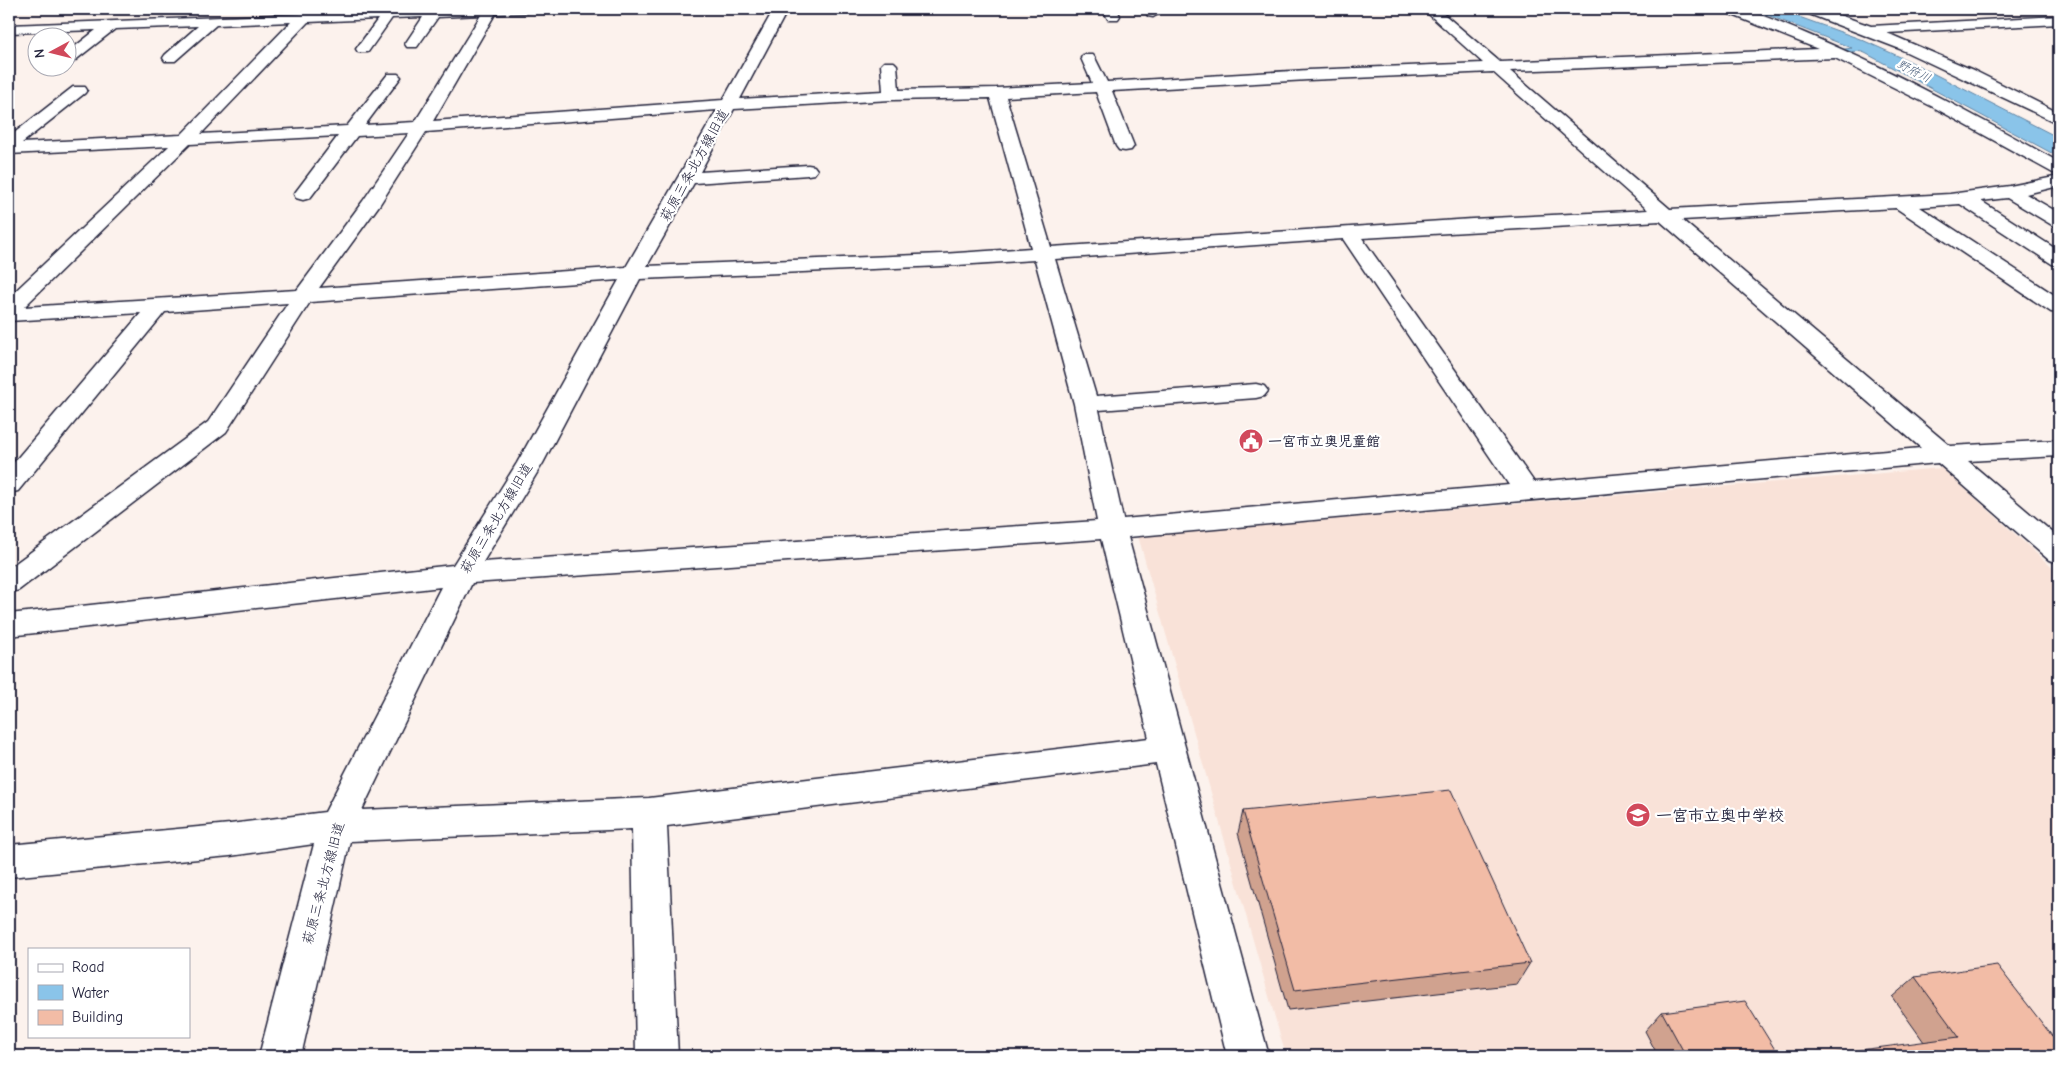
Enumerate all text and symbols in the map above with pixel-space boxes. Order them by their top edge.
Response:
north arrow [28,28,78,78]
text: N [31,48,49,59]
water label: 野府川 [1895,57,1933,85]
street label: 萩原三条北方線旧道 [656,106,732,224]
public building icon: 一宮市立奥児童館 [1238,428,1264,454]
place label: 一宮市立奥児童館 [1268,433,1380,450]
street label: 萩原三条北方線旧道 [457,460,536,577]
school or university icon: 一宮市立奥中学校 [1625,802,1651,828]
place label: 一宮市立奥中学校 [1656,807,1784,825]
street label: 萩原三条北方線旧道 [299,820,348,946]
legend [28,948,190,1038]
text: Road [72,958,104,976]
text: Water [72,984,109,1002]
text: Building [72,1008,123,1026]

